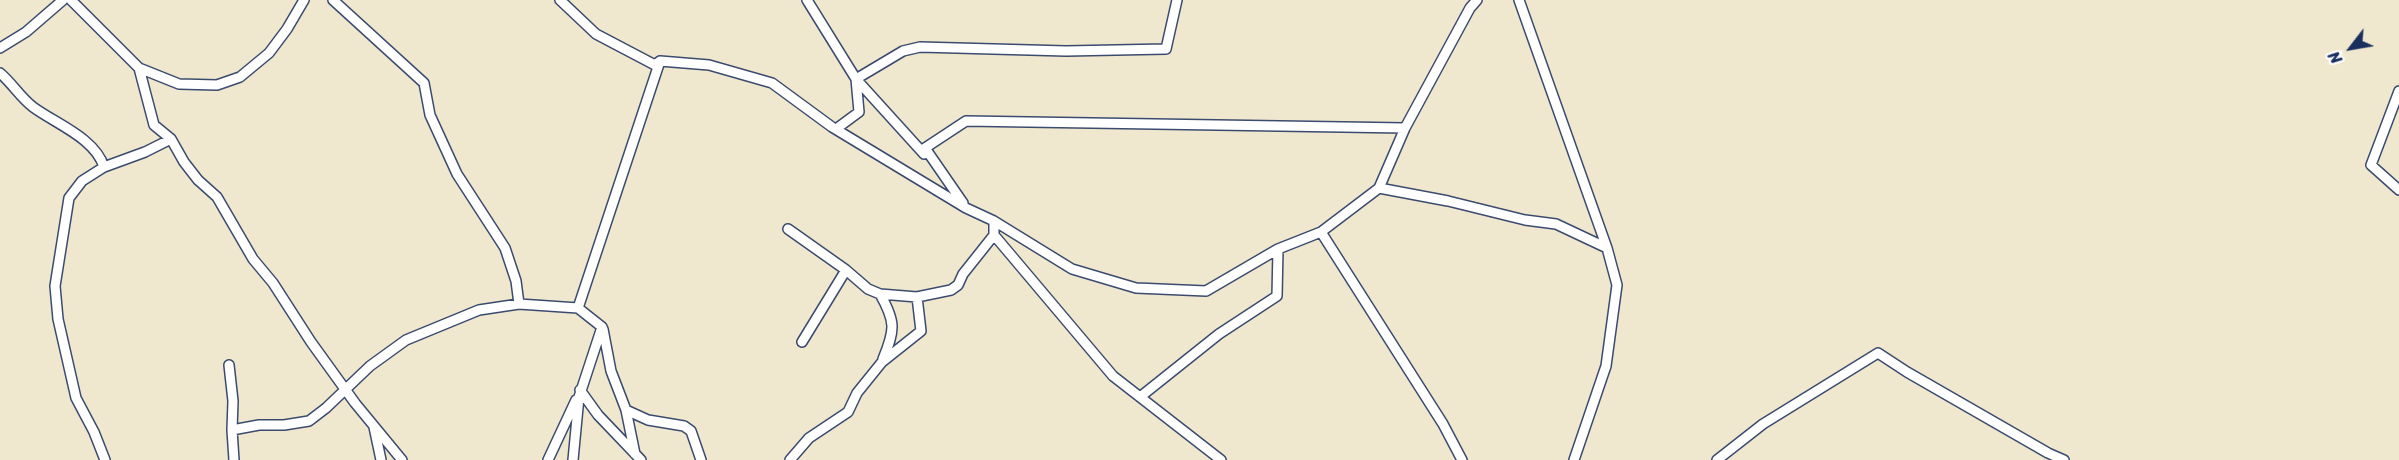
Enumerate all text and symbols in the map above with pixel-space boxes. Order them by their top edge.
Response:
north arrow [2321,18,2381,78]
text: N [2320,45,2350,70]

